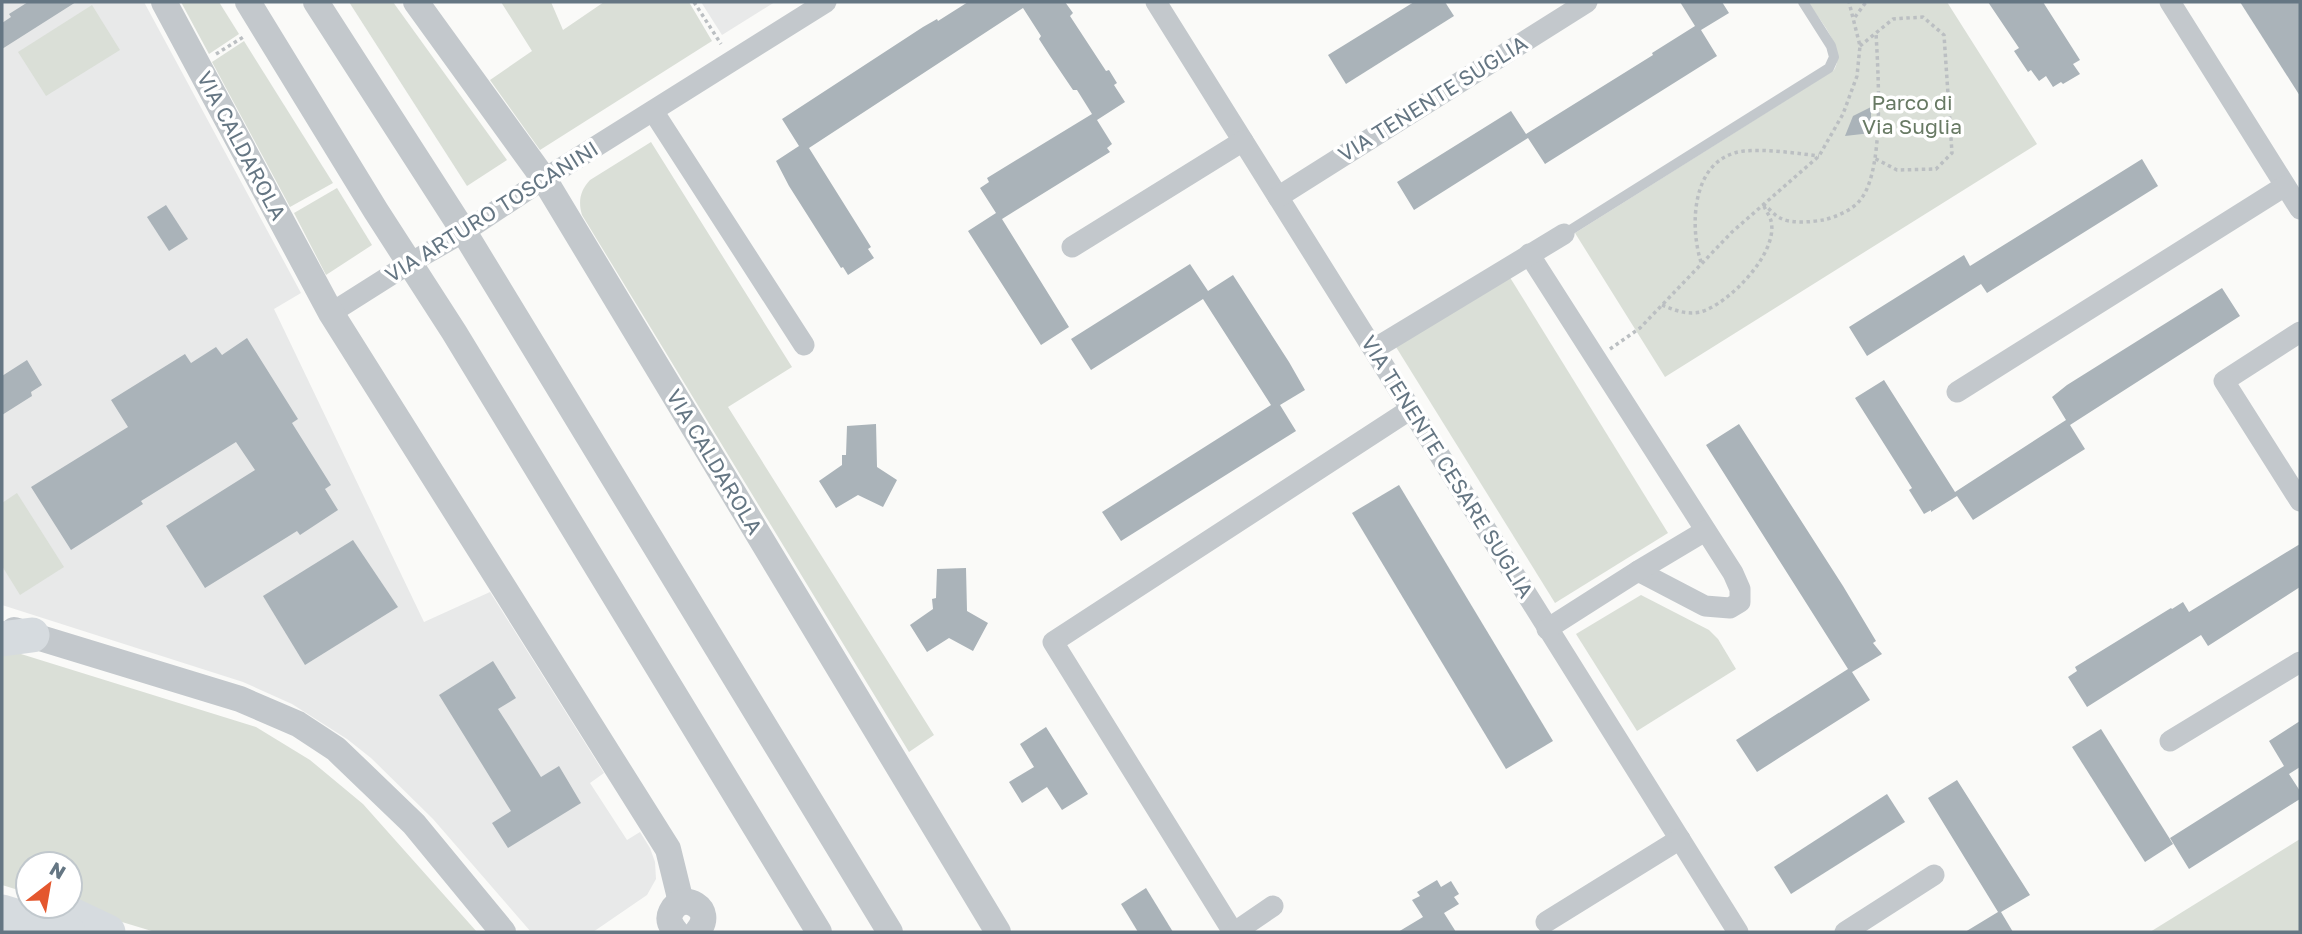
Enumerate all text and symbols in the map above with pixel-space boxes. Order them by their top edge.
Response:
street label: VIA TENENTE SUGLIA [1333,29,1532,167]
street label: VIA CALDAROLA [192,67,292,224]
park label: Parco di Via Suglia [1862,89,1962,139]
street label: VIA ARTURO TOSCANINI [380,135,603,287]
street label: VIA TENENTE CESARE SUGLIA [1356,330,1540,603]
street label: VIA CALDAROLA [661,384,768,539]
north arrow [14,850,84,920]
text: N [46,856,70,884]

